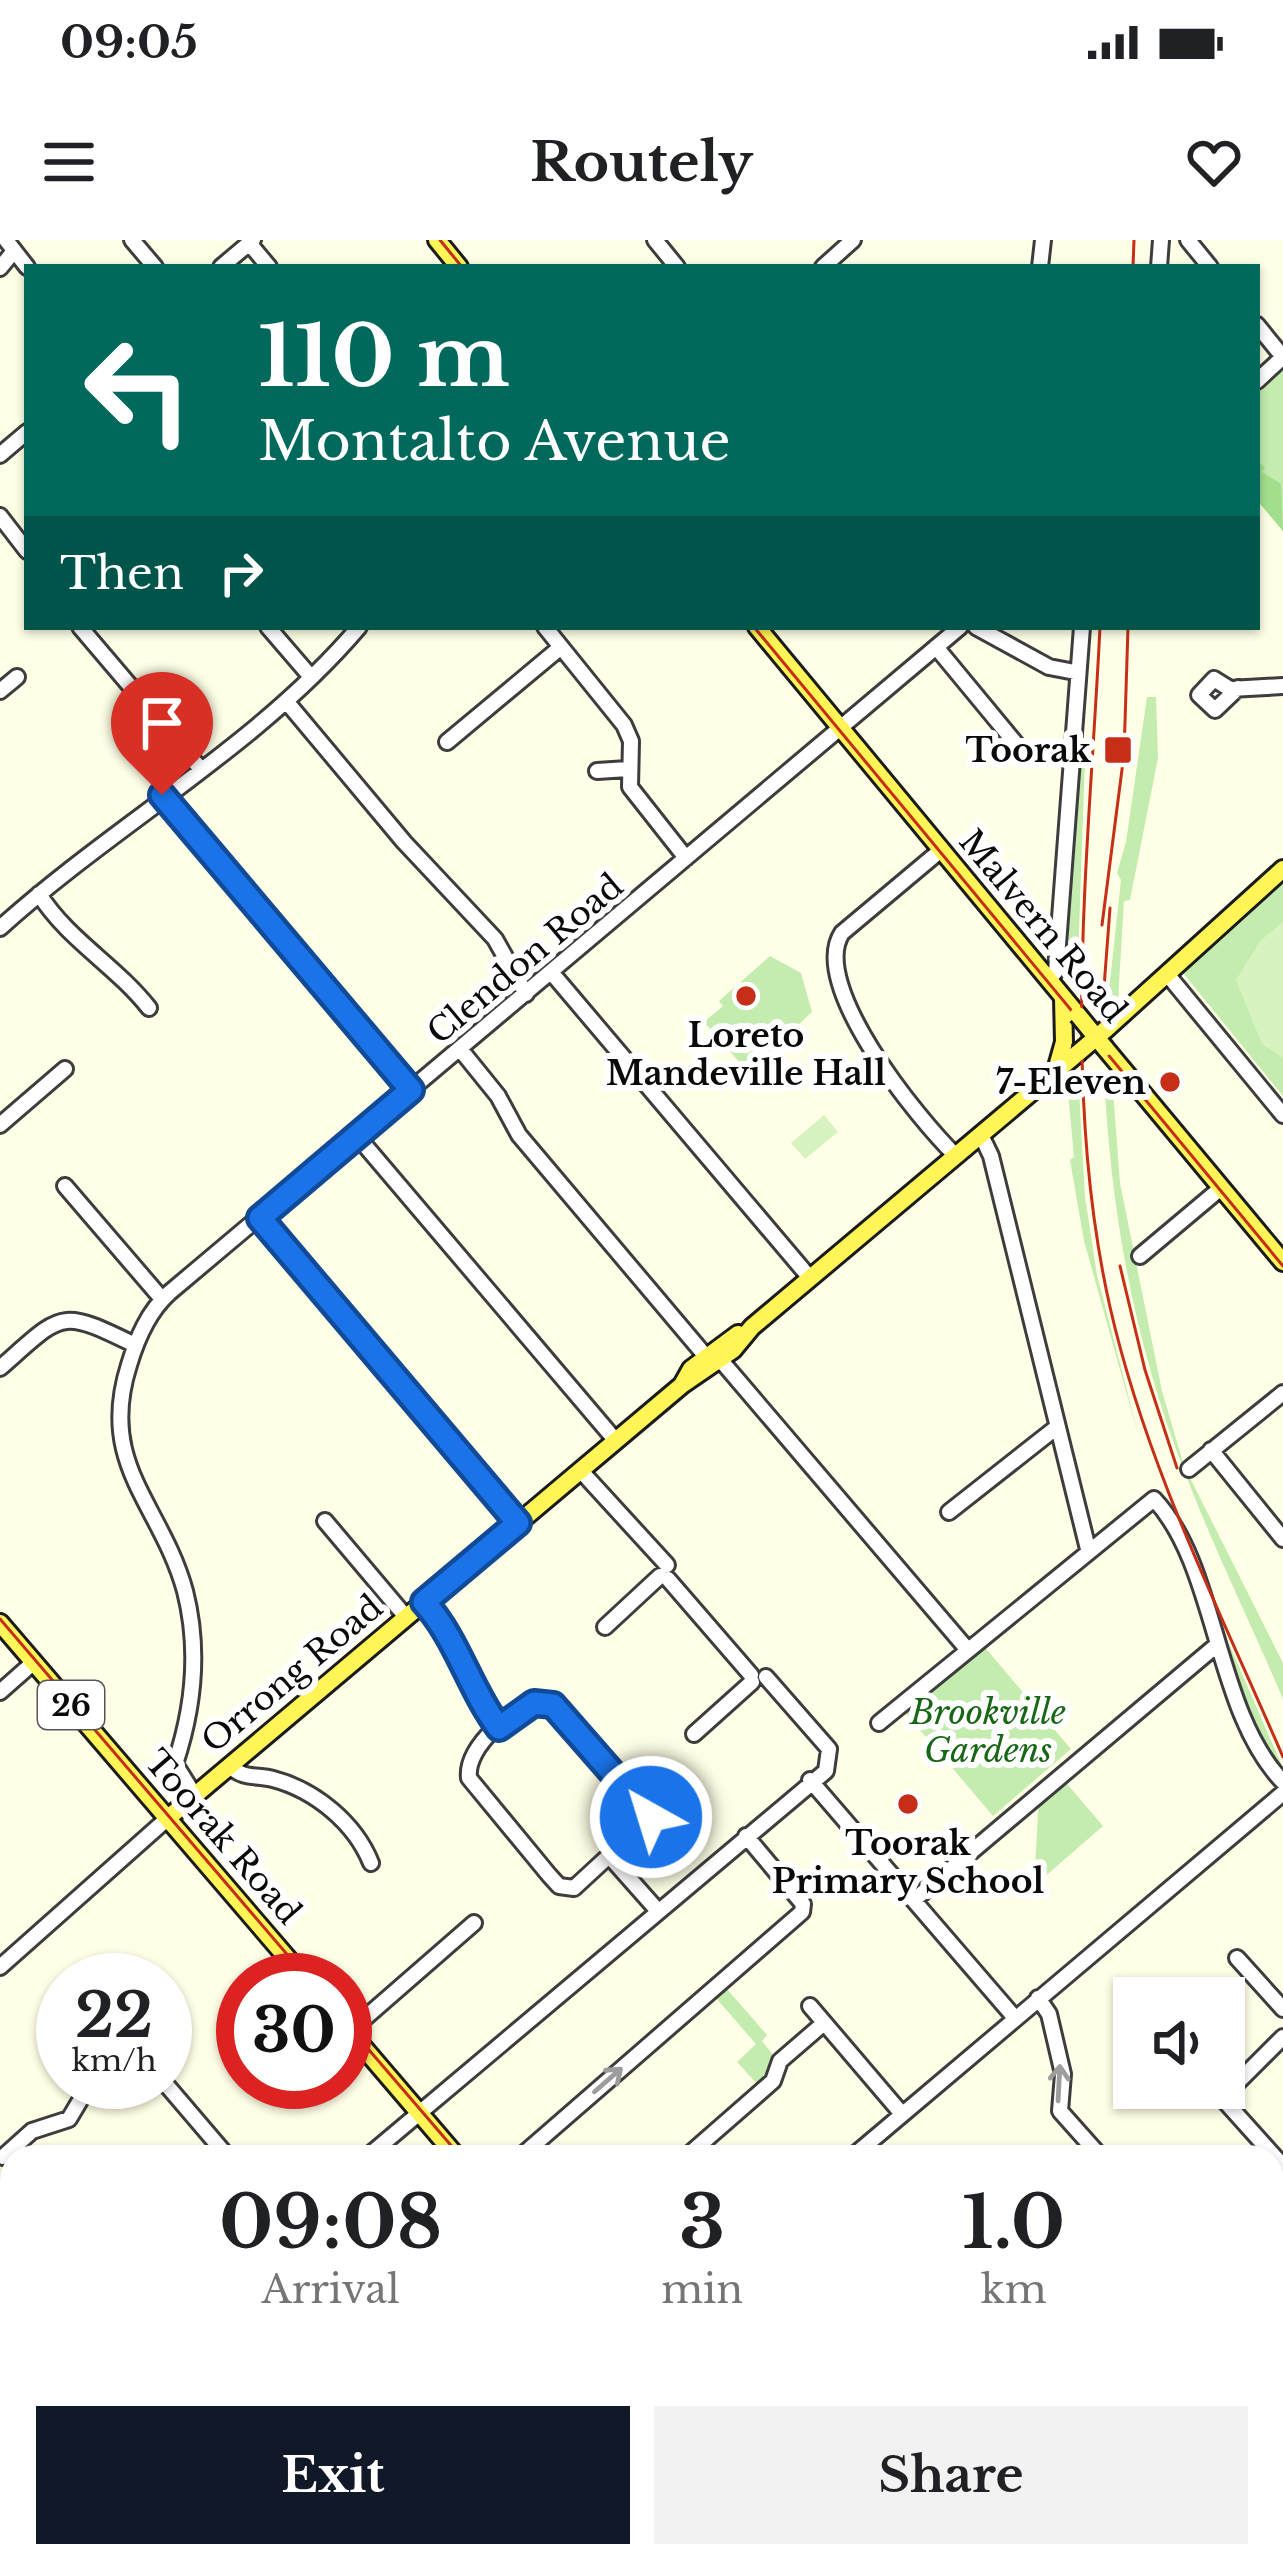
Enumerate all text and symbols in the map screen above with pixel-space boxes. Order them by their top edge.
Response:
text: 09:05 [60,14,198,70]
icon: menu [36,129,102,195]
text: Routely [530,129,753,196]
icon: heart [1181,129,1247,195]
text: 110 m [258,305,510,409]
icon: left [60,312,216,468]
text: Montalto Avenue [258,408,731,475]
icon: right [208,540,274,606]
text: Then [60,545,184,601]
pin [111,672,213,795]
icon: arrive [129,690,195,756]
place label: Toorak [966,730,1092,771]
marker: Toorak [1102,734,1134,766]
street label: Malvern Road [951,821,1135,1031]
street label: Clendon Road [419,865,631,1053]
marker: Loreto Mandeville Hall [733,983,759,1009]
place label: Loreto Mandeville Hall [606,1015,886,1094]
place label: 7-Eleven [996,1062,1146,1103]
marker: 7-Eleven [1157,1069,1183,1095]
street label: Orrong Road [193,1587,391,1761]
road number: 26 [38,1681,104,1729]
park label: Brookville Gardens [909,1692,1066,1771]
street label: Toorak Road [136,1742,310,1932]
position arrow [588,1754,714,1880]
marker: Toorak Primary School [895,1791,921,1817]
place label: Toorak Primary School [772,1823,1044,1902]
speed limit sign: 30 [216,1953,372,2109]
map controls [1113,1977,1245,2109]
button: sound [1113,1977,1245,2109]
text: 22 [75,1979,153,2053]
text: km/h [71,2042,157,2079]
one-way arrow [1048,2065,1071,2104]
one-way arrow [592,2067,623,2094]
text: 09:08 [219,2178,442,2267]
text: 3 [679,2178,725,2267]
text: 1.0 [962,2178,1065,2267]
text: Arrival [262,2265,400,2314]
text: min [661,2265,743,2314]
text: km [981,2265,1047,2314]
button: Exit [36,2406,630,2544]
button: Share [654,2406,1248,2544]

